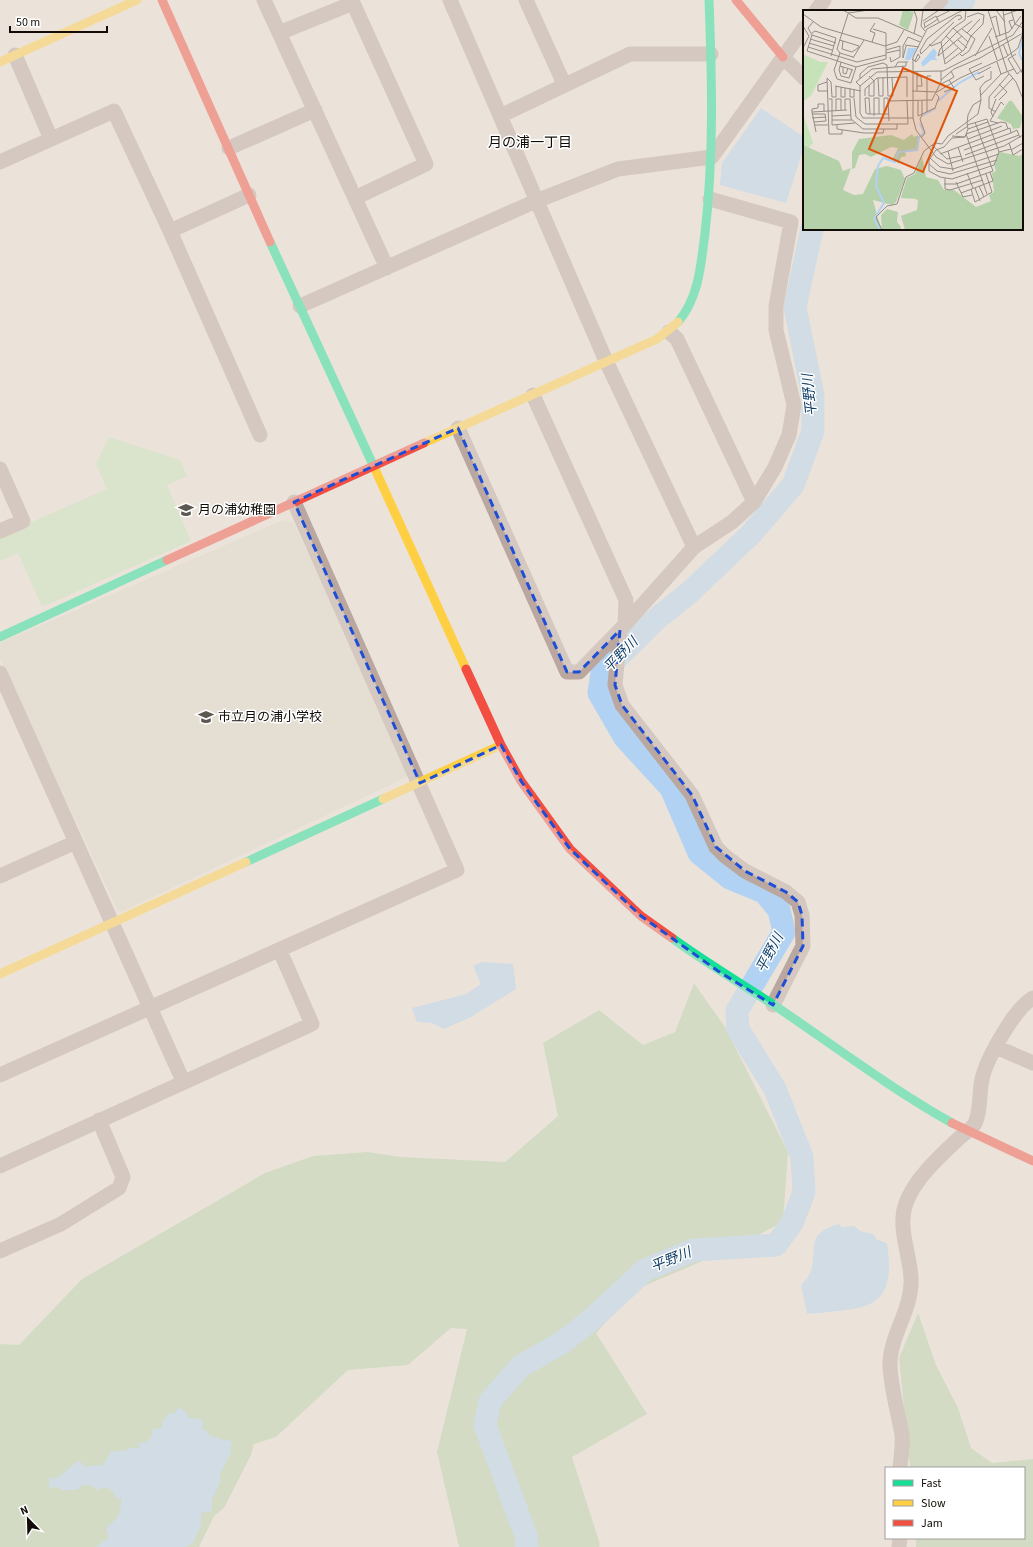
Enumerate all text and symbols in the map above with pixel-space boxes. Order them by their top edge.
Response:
scale bar [10,8,107,34]
inset map [803,10,1023,230]
text: 50 m [16,14,40,31]
district label: 月の浦一丁目 [488,133,572,153]
water label: 平野川 [798,371,822,417]
school or university icon: 月の浦幼稚園 [177,501,195,519]
place label: 月の浦幼稚園 [198,501,276,519]
water label: 平野川 [599,632,644,677]
school or university icon: 市立月の浦小学校 [197,708,215,726]
place label: 市立月の浦小学校 [218,708,322,726]
water label: 平野川 [751,928,790,976]
water label: 平野川 [648,1242,696,1277]
legend [885,1467,1025,1539]
text: Fast [921,1475,941,1492]
text: Slow [921,1495,946,1512]
north arrow [8,1499,48,1539]
text: N [18,1502,31,1519]
text: Jam [921,1515,943,1532]

